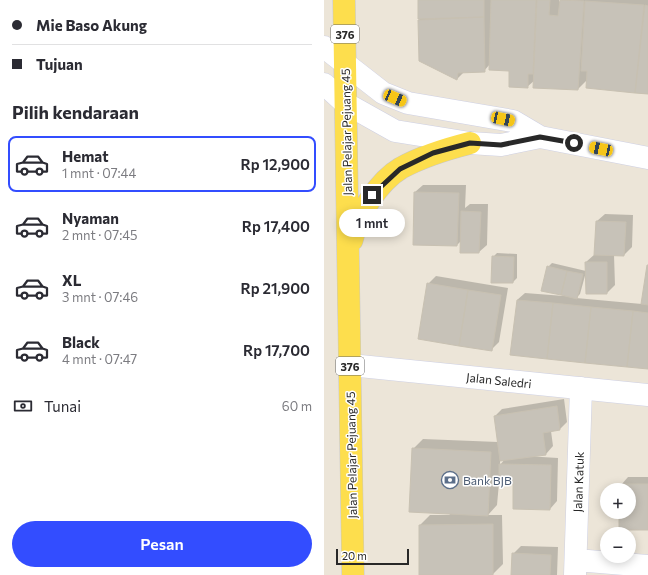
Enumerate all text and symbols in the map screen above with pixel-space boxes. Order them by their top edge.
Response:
text: Mie Baso Akung [36,16,147,34]
road number: 376 [331,25,359,43]
text: Tujuan [36,55,83,73]
street label: Jalan Pelajar Pejuang 45 [338,68,355,196]
car [382,88,408,108]
text: Pilih kendaraan [12,101,139,123]
car [490,111,516,127]
route start [565,134,583,152]
car [588,141,614,157]
icon: car [14,146,50,182]
text: Hemat [62,147,108,165]
text: Rp 12,900 [240,155,310,173]
text: 1 mnt · 07:44 [62,165,136,181]
route end [363,186,381,204]
icon: car [14,208,50,244]
text: Nyaman [62,209,119,227]
callout: 1 mnt [339,209,405,237]
text: 1 mnt [356,215,388,231]
text: Rp 17,400 [242,217,310,235]
text: 2 mnt · 07:45 [62,227,138,243]
icon: car [14,270,50,306]
text: XL [62,271,81,289]
text: Rp 21,900 [240,279,310,297]
text: 3 mnt · 07:46 [62,289,138,305]
icon: car [14,332,50,368]
text: Black [62,333,100,351]
text: Rp 17,700 [243,341,310,359]
text: 4 mnt · 07:47 [62,351,137,367]
road number: 376 [336,357,364,375]
street label: Jalan Saledri [465,370,532,391]
street label: Jalan Pelajar Pejuang 45 [343,391,360,519]
icon: cash [12,395,34,417]
text: Tunai [44,397,81,415]
text: 60 m [282,398,312,414]
street label: Jalan Katuk [570,451,587,513]
bank icon: Bank BJB [440,470,460,490]
place label: Bank BJB [463,473,512,488]
map controls [600,483,636,563]
button: + [600,483,636,519]
button: Pesan [12,521,312,567]
button: − [600,527,636,563]
scale bar [336,547,409,566]
text: 20 m [342,549,367,562]

